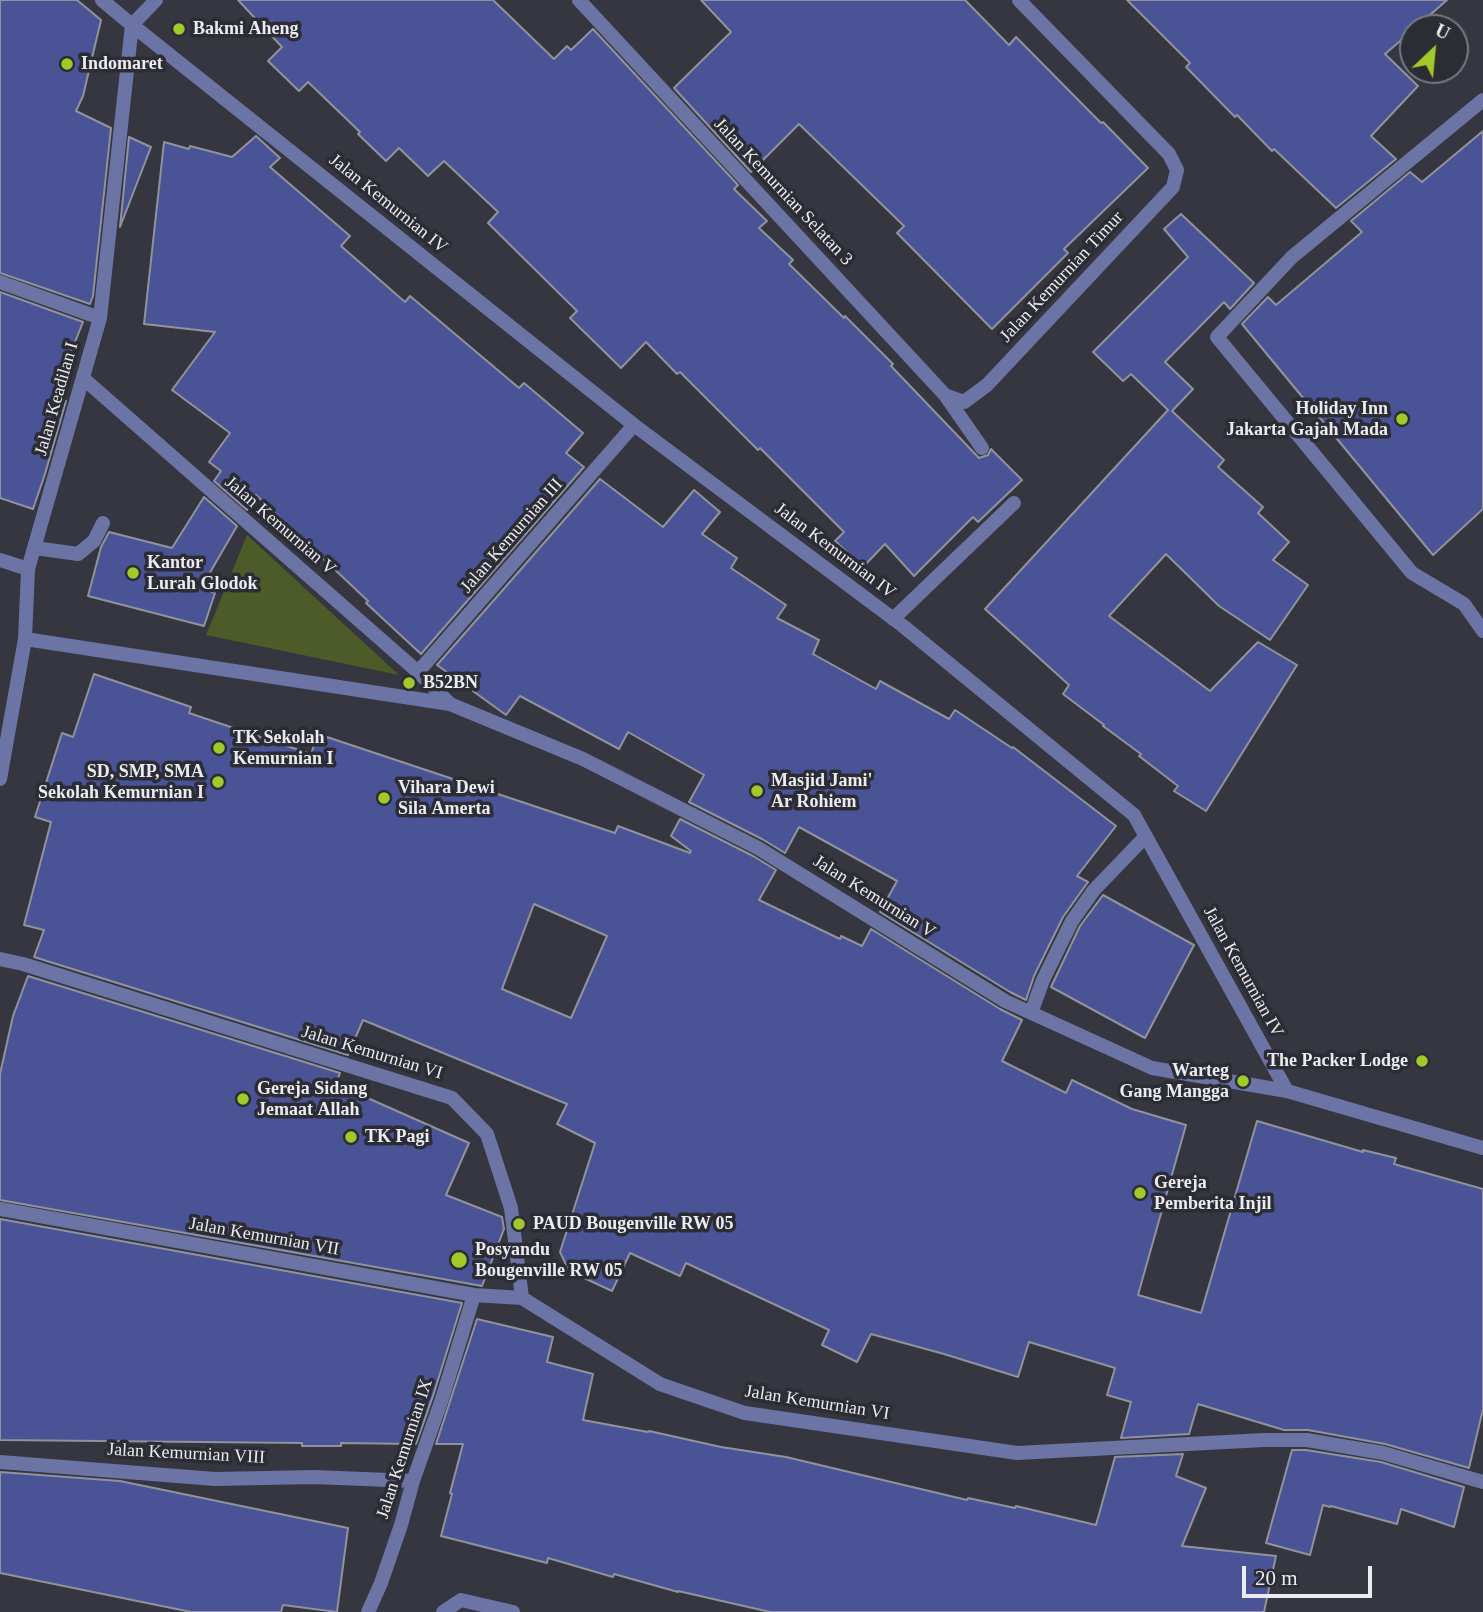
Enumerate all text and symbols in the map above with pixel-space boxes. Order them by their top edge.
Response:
north arrow [1399,14,1469,84]
place label: Bakmi Aheng [193,18,299,40]
text: U [1432,19,1453,44]
marker: Bakmi Aheng [171,21,187,37]
place label: Indomaret [81,53,163,75]
marker: Indomaret [59,56,75,72]
street label: Jalan Kemurnian Selatan 3 [709,114,857,270]
street label: Jalan Kemurnian IV [324,150,452,258]
street label: Jalan Kemurnian Timur [996,207,1128,347]
street label: Jalan Keadilan I [31,340,83,458]
place label: Holiday Inn Jakarta Gajah Mada [1226,398,1388,440]
marker: Holiday Inn Jakarta Gajah Mada [1394,411,1410,427]
street label: Jalan Kemurnian V [220,472,340,580]
street label: Jalan Kemurnian III [456,474,568,598]
street label: Jalan Kemurnian IV [770,498,900,604]
place label: Kantor Lurah Glodok [147,552,258,594]
marker: Kantor Lurah Glodok [125,565,141,581]
place label: B52BN [423,672,478,694]
marker: B52BN [401,675,417,691]
place label: TK Sekolah Kemurnian I [233,727,334,770]
marker: TK Sekolah Kemurnian I [211,740,227,756]
place label: SD, SMP, SMA Sekolah Kemurnian I [38,761,204,804]
place label: Masjid Jami' Ar Rohiem [771,770,872,812]
marker: SD, SMP, SMA Sekolah Kemurnian I [210,774,226,790]
place label: Vihara Dewi Sila Amerta [398,777,495,820]
marker: Masjid Jami' Ar Rohiem [749,783,765,799]
marker: Vihara Dewi Sila Amerta [376,790,392,806]
street label: Jalan Kemurnian V [809,851,939,943]
street label: Jalan Kemurnian IV [1198,903,1288,1041]
street label: Jalan Kemurnian VI [299,1021,445,1085]
place label: The Packer Lodge [1267,1050,1408,1072]
marker: The Packer Lodge [1414,1053,1430,1069]
place label: Warteg Gang Mangga [1119,1060,1229,1102]
marker: Warteg Gang Mangga [1235,1073,1251,1089]
place label: Gereja Sidang Jemaat Allah [257,1078,367,1120]
marker: Gereja Sidang Jemaat Allah [235,1091,251,1107]
place label: TK Pagi [365,1126,430,1148]
marker: TK Pagi [343,1129,359,1145]
place label: Gereja Pemberita Injil [1154,1172,1271,1214]
marker: Gereja Pemberita Injil [1132,1185,1148,1201]
street label: Jalan Kemurnian VII [187,1213,341,1261]
place label: PAUD Bougenville RW 05 [533,1213,734,1235]
marker: PAUD Bougenville RW 05 [511,1216,527,1232]
place label: Posyandu Bougenville RW 05 [475,1239,622,1282]
marker: Posyandu Bougenville RW 05 [449,1250,469,1270]
street label: Jalan Kemurnian IX [372,1376,438,1522]
street label: Jalan Kemurnian VI [743,1381,891,1425]
street label: Jalan Kemurnian VIII [107,1439,265,1469]
scale bar [1245,1552,1374,1596]
text: 20 m [1255,1566,1298,1590]

